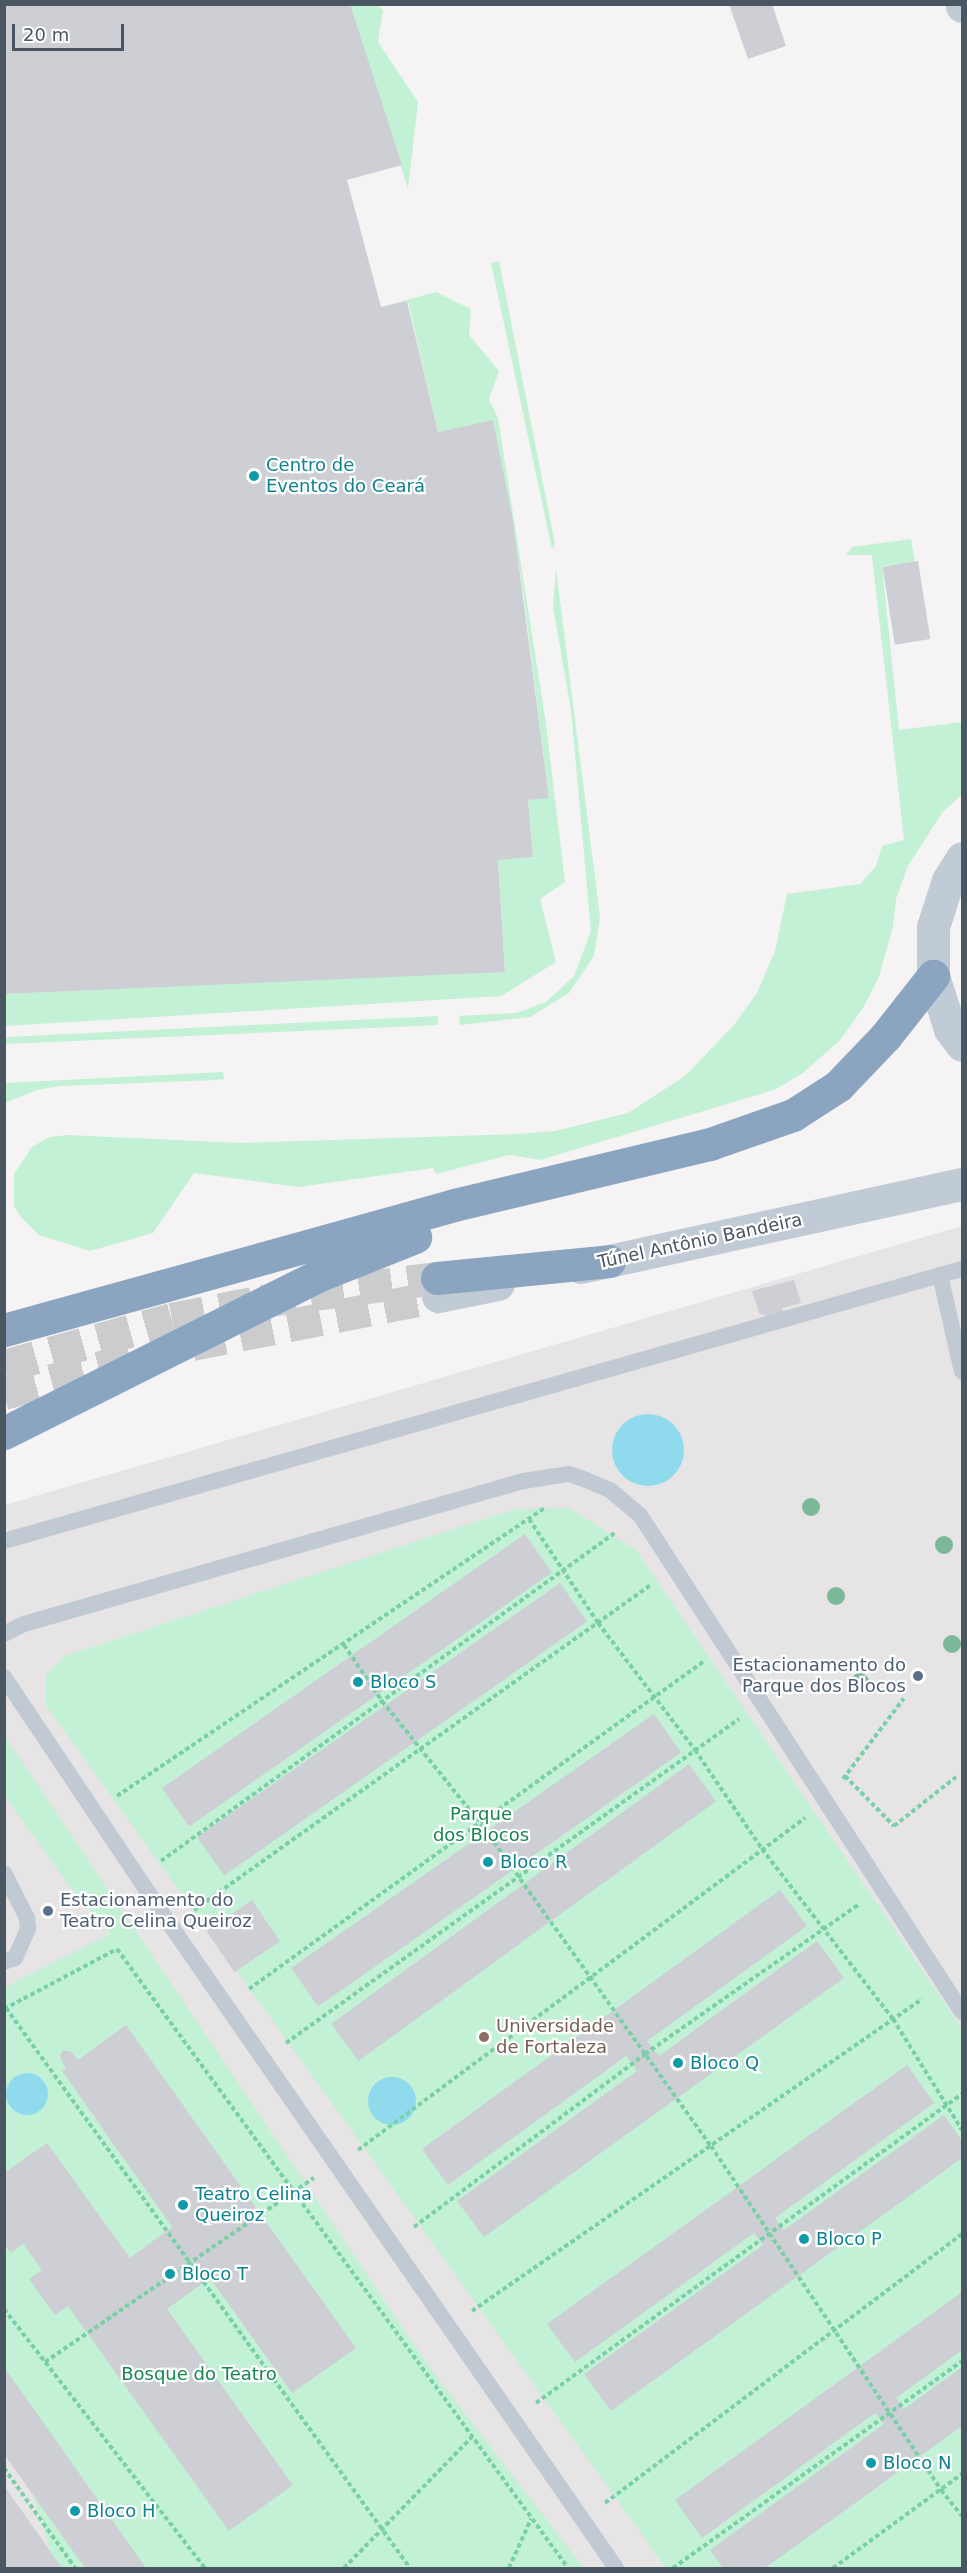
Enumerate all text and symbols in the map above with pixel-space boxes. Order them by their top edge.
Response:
scale bar [15,12,128,50]
text: 20 m [23,24,69,45]
place label: Centro de Eventos do Ceará [266,455,425,498]
marker: Centro de Eventos do Ceará [247,469,261,483]
street label: Túnel Antônio Bandeira [596,1209,804,1273]
place label: Estacionamento do Parque dos Blocos [733,1655,906,1698]
marker: Estacionamento do Parque dos Blocos [911,1669,925,1683]
place label: Bloco S [370,1671,436,1693]
marker: Bloco S [351,1675,365,1689]
park label: Parque dos Blocos [433,1804,529,1846]
place label: Bloco R [500,1851,568,1873]
marker: Bloco R [481,1855,495,1869]
place label: Estacionamento do Teatro Celina Queiroz [60,1890,252,1932]
marker: Estacionamento do Teatro Celina Queiroz [41,1904,55,1918]
place label: Universidade de Fortaleza [496,2016,614,2058]
marker: Universidade de Fortaleza [477,2030,491,2044]
place label: Bloco Q [690,2052,759,2074]
marker: Bloco Q [671,2056,685,2070]
place label: Teatro Celina Queiroz [195,2184,312,2226]
marker: Teatro Celina Queiroz [176,2198,190,2212]
place label: Bloco P [816,2228,882,2250]
marker: Bloco P [797,2232,811,2246]
place label: Bloco T [182,2263,248,2285]
marker: Bloco T [163,2267,177,2281]
park label: Bosque do Teatro [121,2363,277,2385]
place label: Bloco N [883,2452,951,2474]
marker: Bloco N [864,2456,878,2470]
place label: Bloco H [87,2500,156,2522]
marker: Bloco H [68,2504,82,2518]

